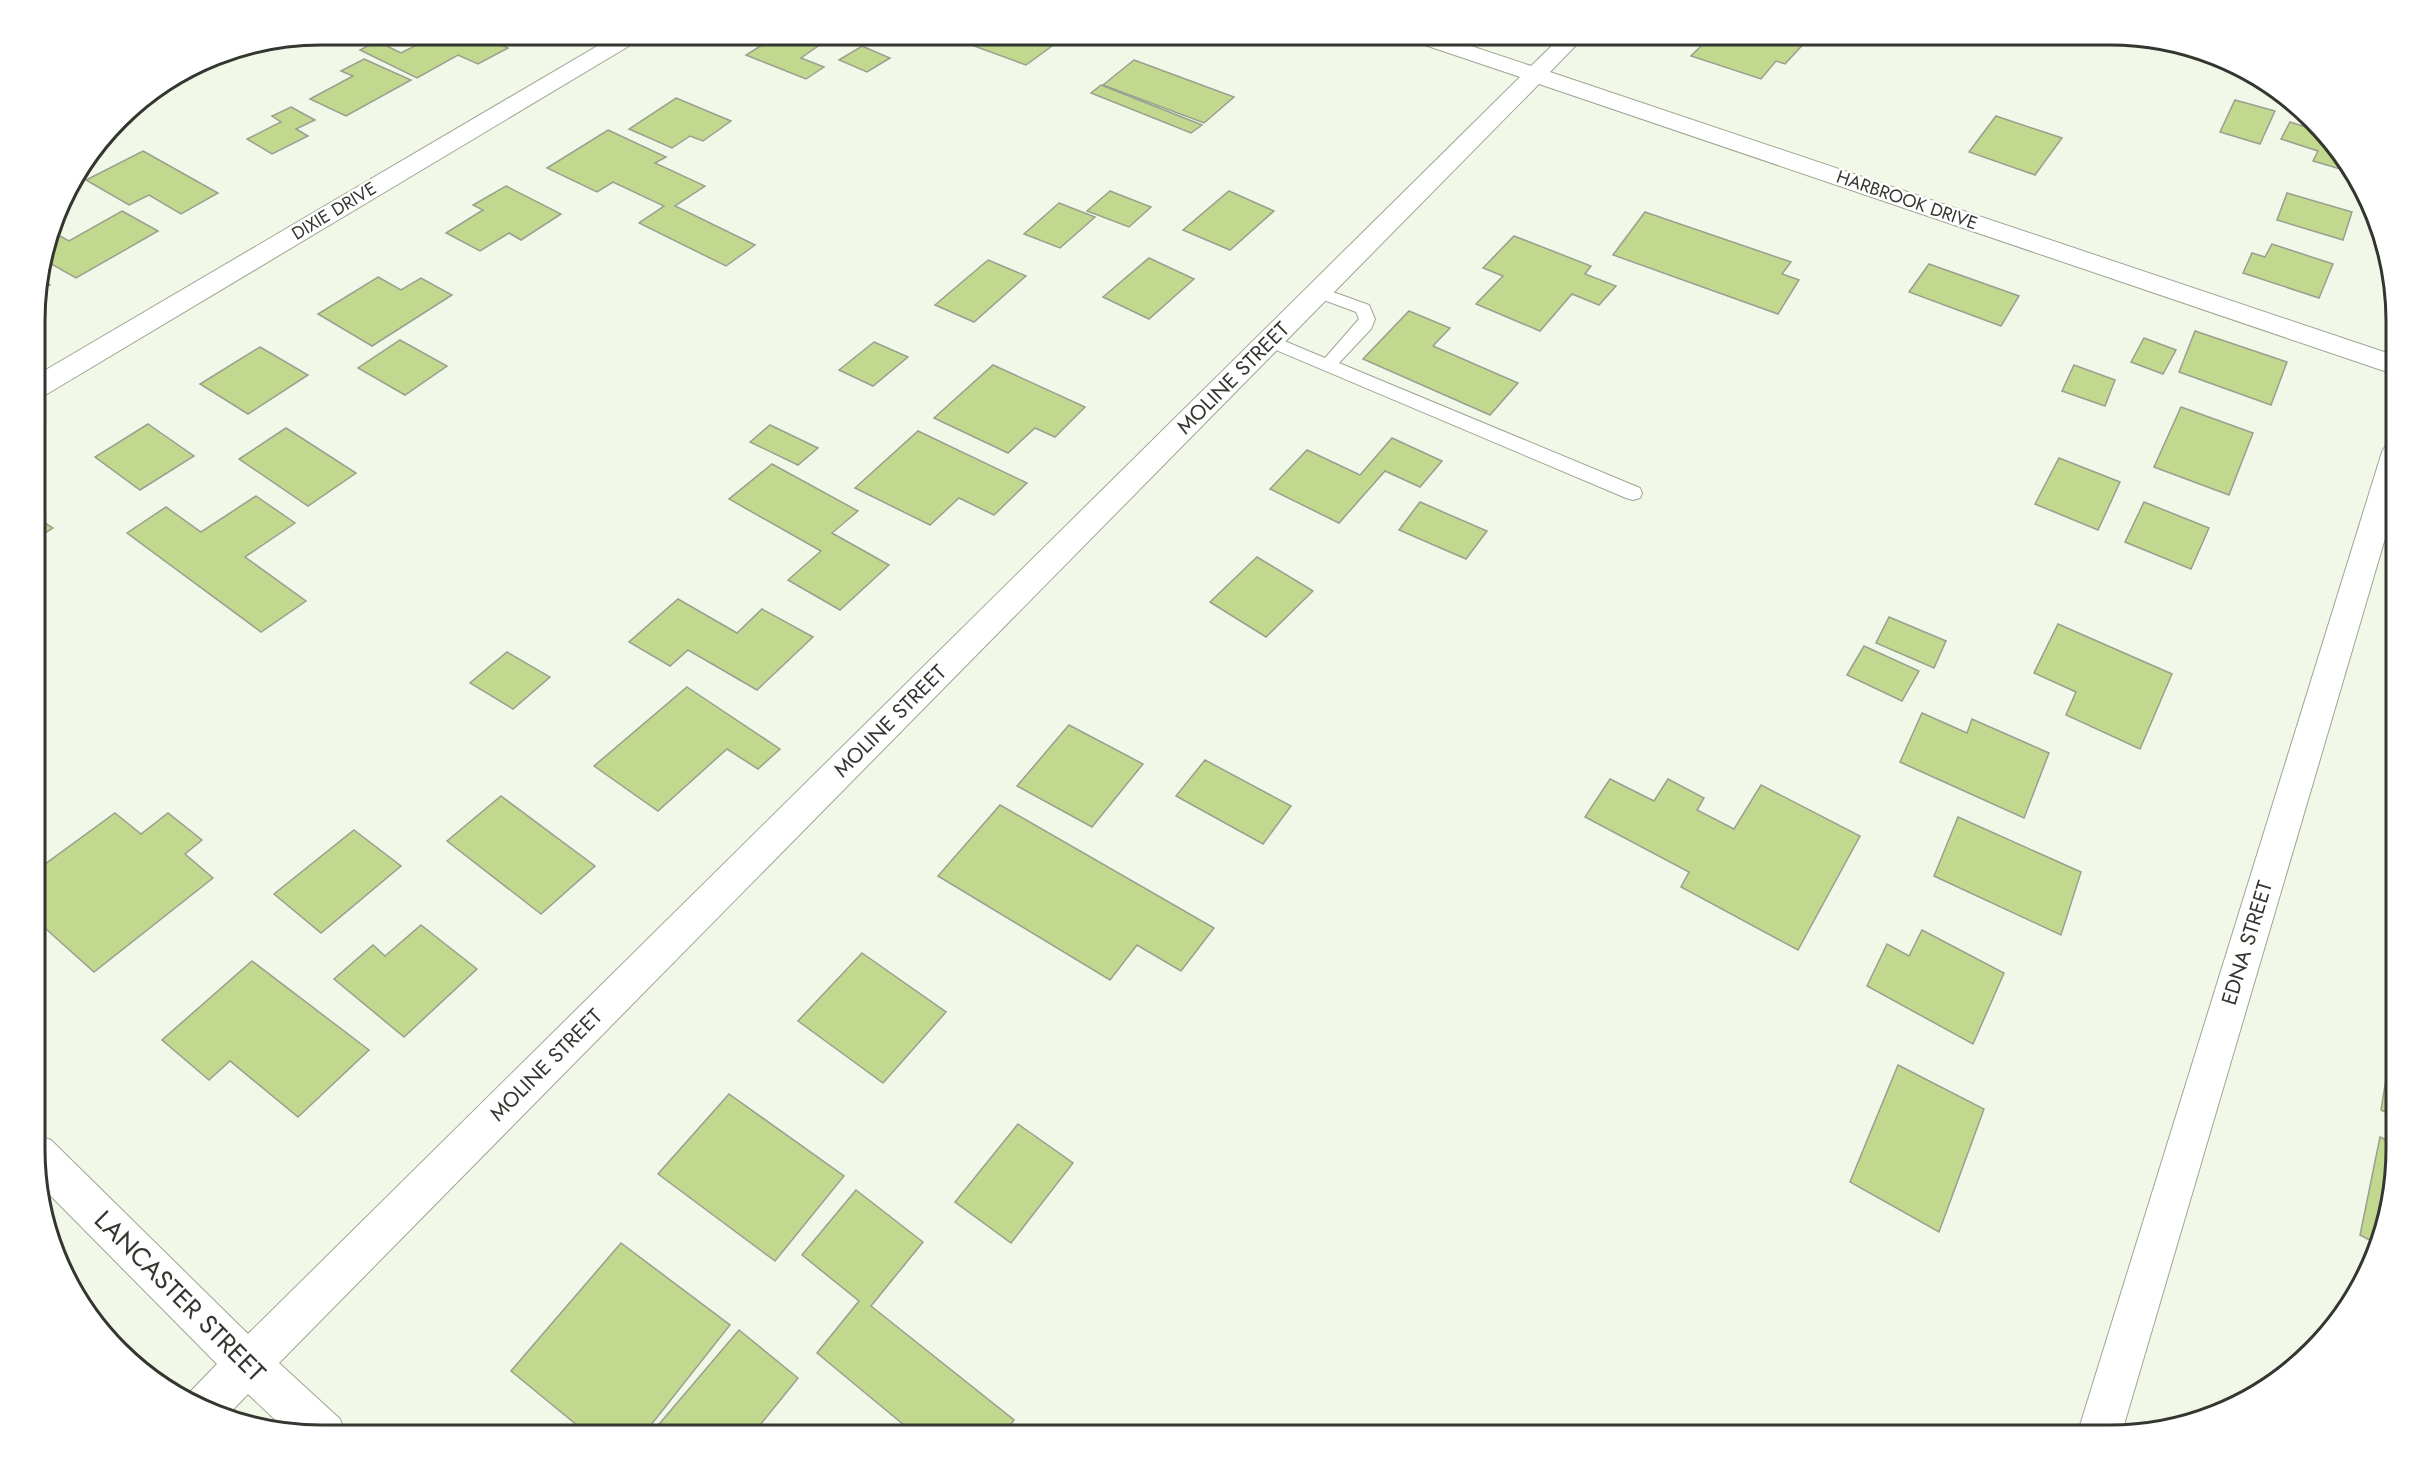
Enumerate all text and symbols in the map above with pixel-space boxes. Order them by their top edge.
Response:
street label: HARBROOK DRIVE [1833,164,1981,236]
street label: DIXIE DRIVE [287,175,381,247]
street label: MOLINE STREET [1170,315,1296,441]
street label: MOLINE STREET [827,658,953,784]
street label: EDNA STREET [2214,877,2280,1009]
street label: MOLINE STREET [483,1002,609,1128]
street label: LANCASTER STREET [86,1202,274,1390]

